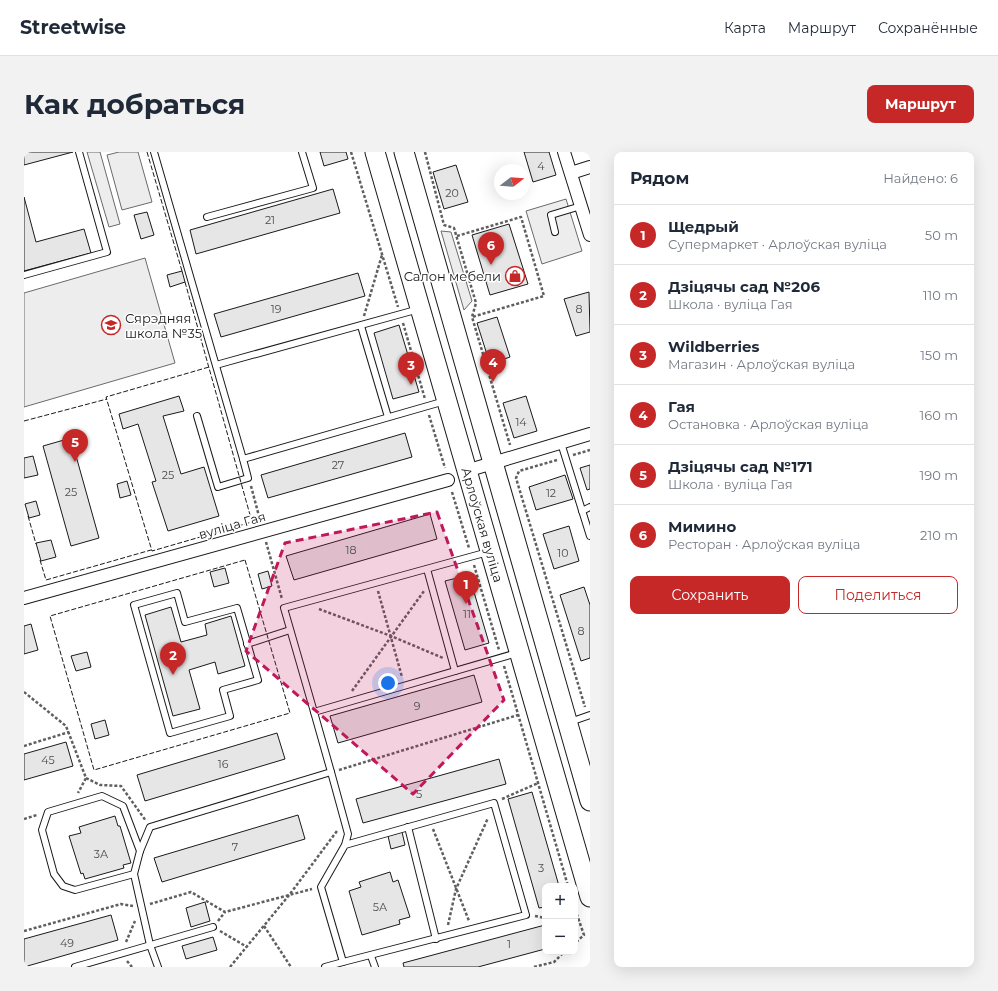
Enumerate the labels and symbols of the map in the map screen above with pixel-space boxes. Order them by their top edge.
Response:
house number: 4 [537,159,545,173]
north arrow [494,164,530,200]
house number: 20 [445,186,459,200]
house number: 21 [265,213,275,227]
pin: 6 [478,232,504,265]
shop icon: Салон мебели [504,265,526,287]
place label: Салон мебели [404,268,501,284]
house number: 19 [271,302,282,316]
house number: 8 [575,302,583,316]
place label: Сярэдняя школа №35 [125,310,202,341]
school or university icon: Сярэдняя школа №35 [100,314,122,336]
pin: 4 [480,349,506,382]
pin: 3 [398,352,424,385]
house number: 14 [515,415,527,429]
pin: 5 [62,429,88,462]
house number: 27 [332,458,344,472]
street label: Арлоўская вуліца [458,466,507,584]
house number: 25 [162,468,174,482]
house number: 25 [65,485,77,499]
house number: 12 [546,486,556,500]
street label: вуліца Гая [197,508,267,542]
house number: 18 [346,543,357,557]
house number: 10 [557,546,569,560]
pin: 1 [453,571,479,604]
house number: 11 [463,607,471,621]
house number: 8 [577,624,585,638]
pin: 2 [160,642,186,675]
your location [378,673,398,693]
house number: 9 [414,699,421,713]
house number: 45 [41,753,55,767]
house number: 16 [218,757,229,771]
house number: 5 [416,787,422,801]
house number: 7 [232,840,238,854]
house number: 3А [94,847,109,861]
house number: 3 [538,861,544,875]
house number: 5А [373,900,388,914]
house number: 49 [60,936,74,950]
house number: 1 [507,937,511,951]

